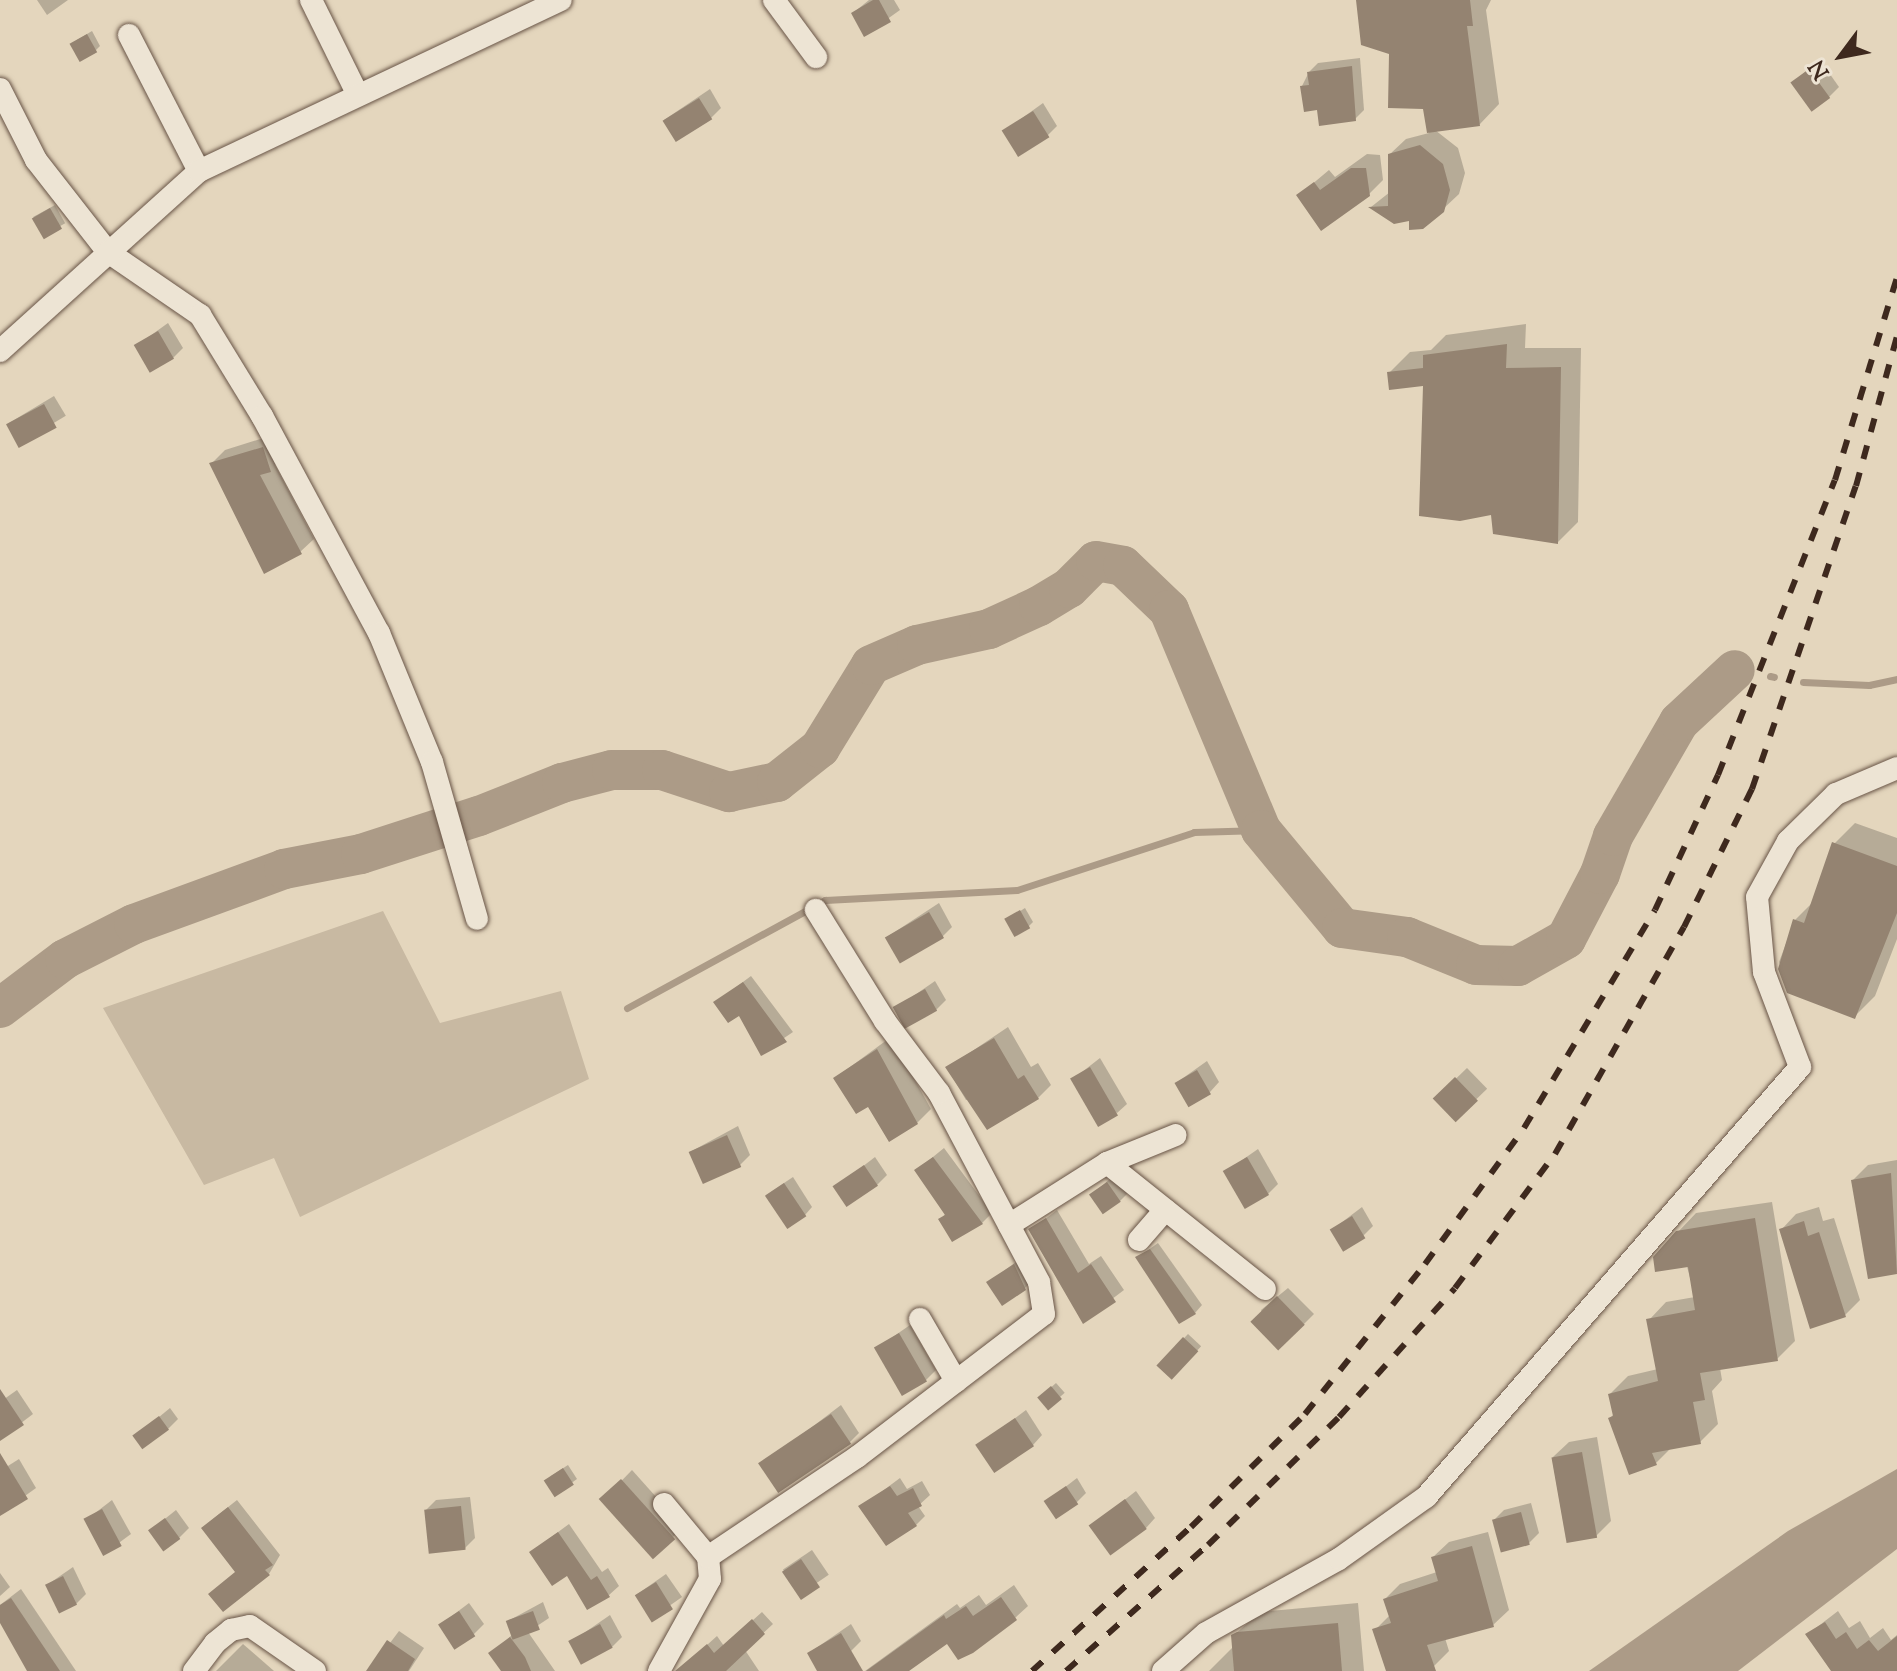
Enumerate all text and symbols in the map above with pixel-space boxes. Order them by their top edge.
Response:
north arrow [1801,16,1881,96]
text: N [1802,53,1839,85]

